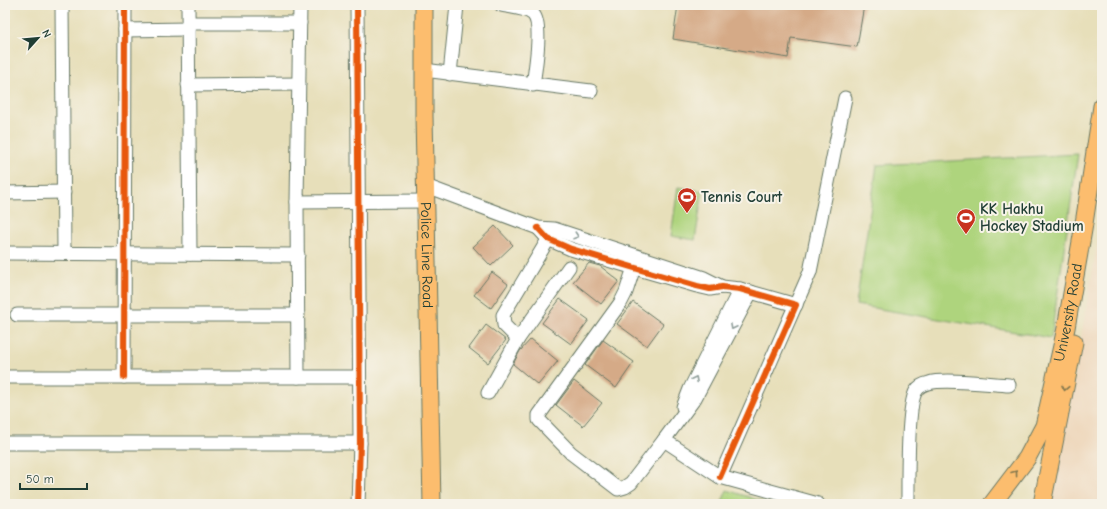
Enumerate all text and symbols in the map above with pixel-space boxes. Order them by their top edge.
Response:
north arrow [18,18,58,58]
text: N [39,28,54,40]
sports icon: Tennis Court [676,186,698,214]
place label: Tennis Court [701,188,783,206]
place label: KK Hakhu Hockey Stadium [980,200,1084,235]
street label: Police Line Road [417,202,437,308]
sports icon: KK Hakhu Hockey Stadium [955,207,977,235]
one-way arrow [573,232,580,240]
street label: University Road [1050,262,1086,363]
one-way arrow [731,323,738,330]
one-way arrow [690,375,697,383]
one-way arrow [1061,385,1070,391]
scale bar [20,465,87,491]
one-way arrow [1010,470,1017,477]
text: 50 m [26,472,54,486]

